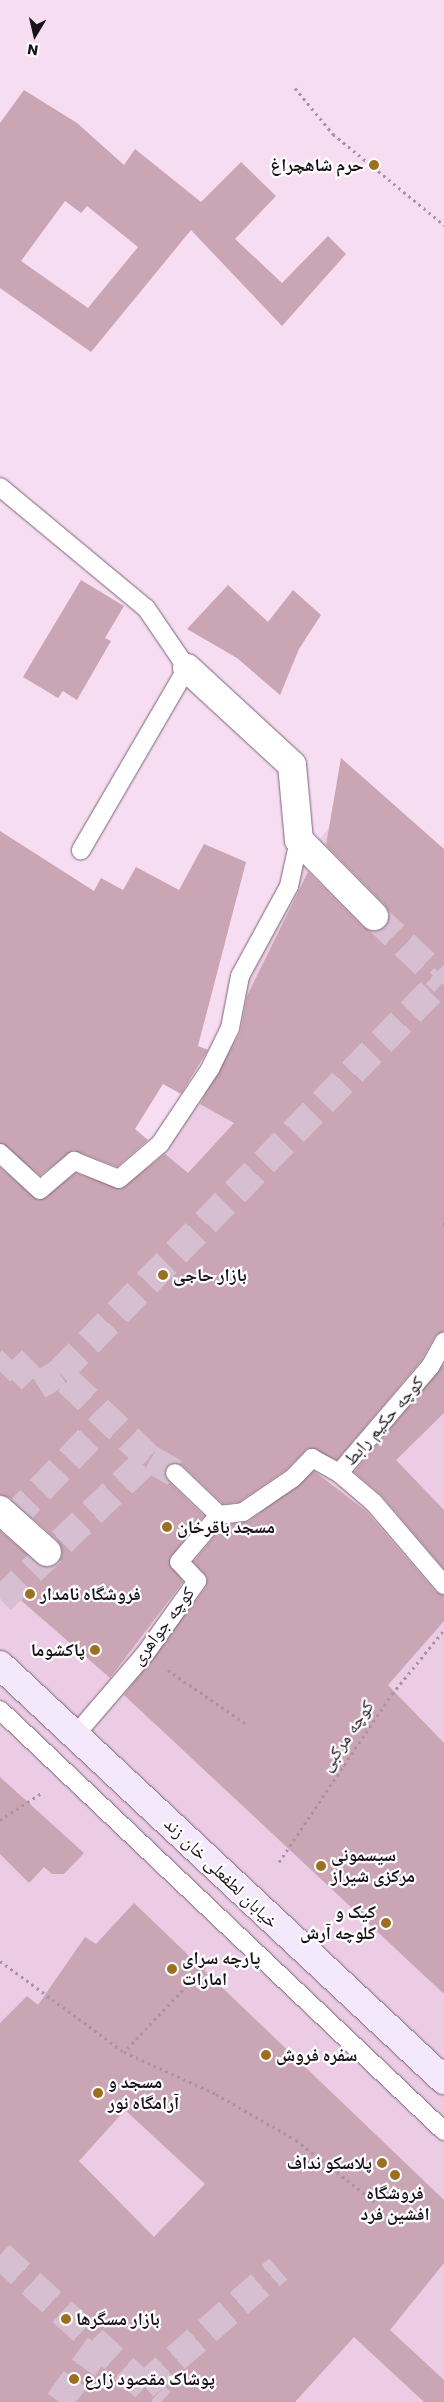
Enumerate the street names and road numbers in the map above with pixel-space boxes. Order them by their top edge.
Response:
street label: کوچه حکیم رابط [339,1372,429,1470]
street label: کوچه جواهری [127,1583,199,1669]
street label: کوچه مرکبی [315,1696,379,1776]
street label: خیابان لطفعلی خان زند [159,1813,283,1933]

